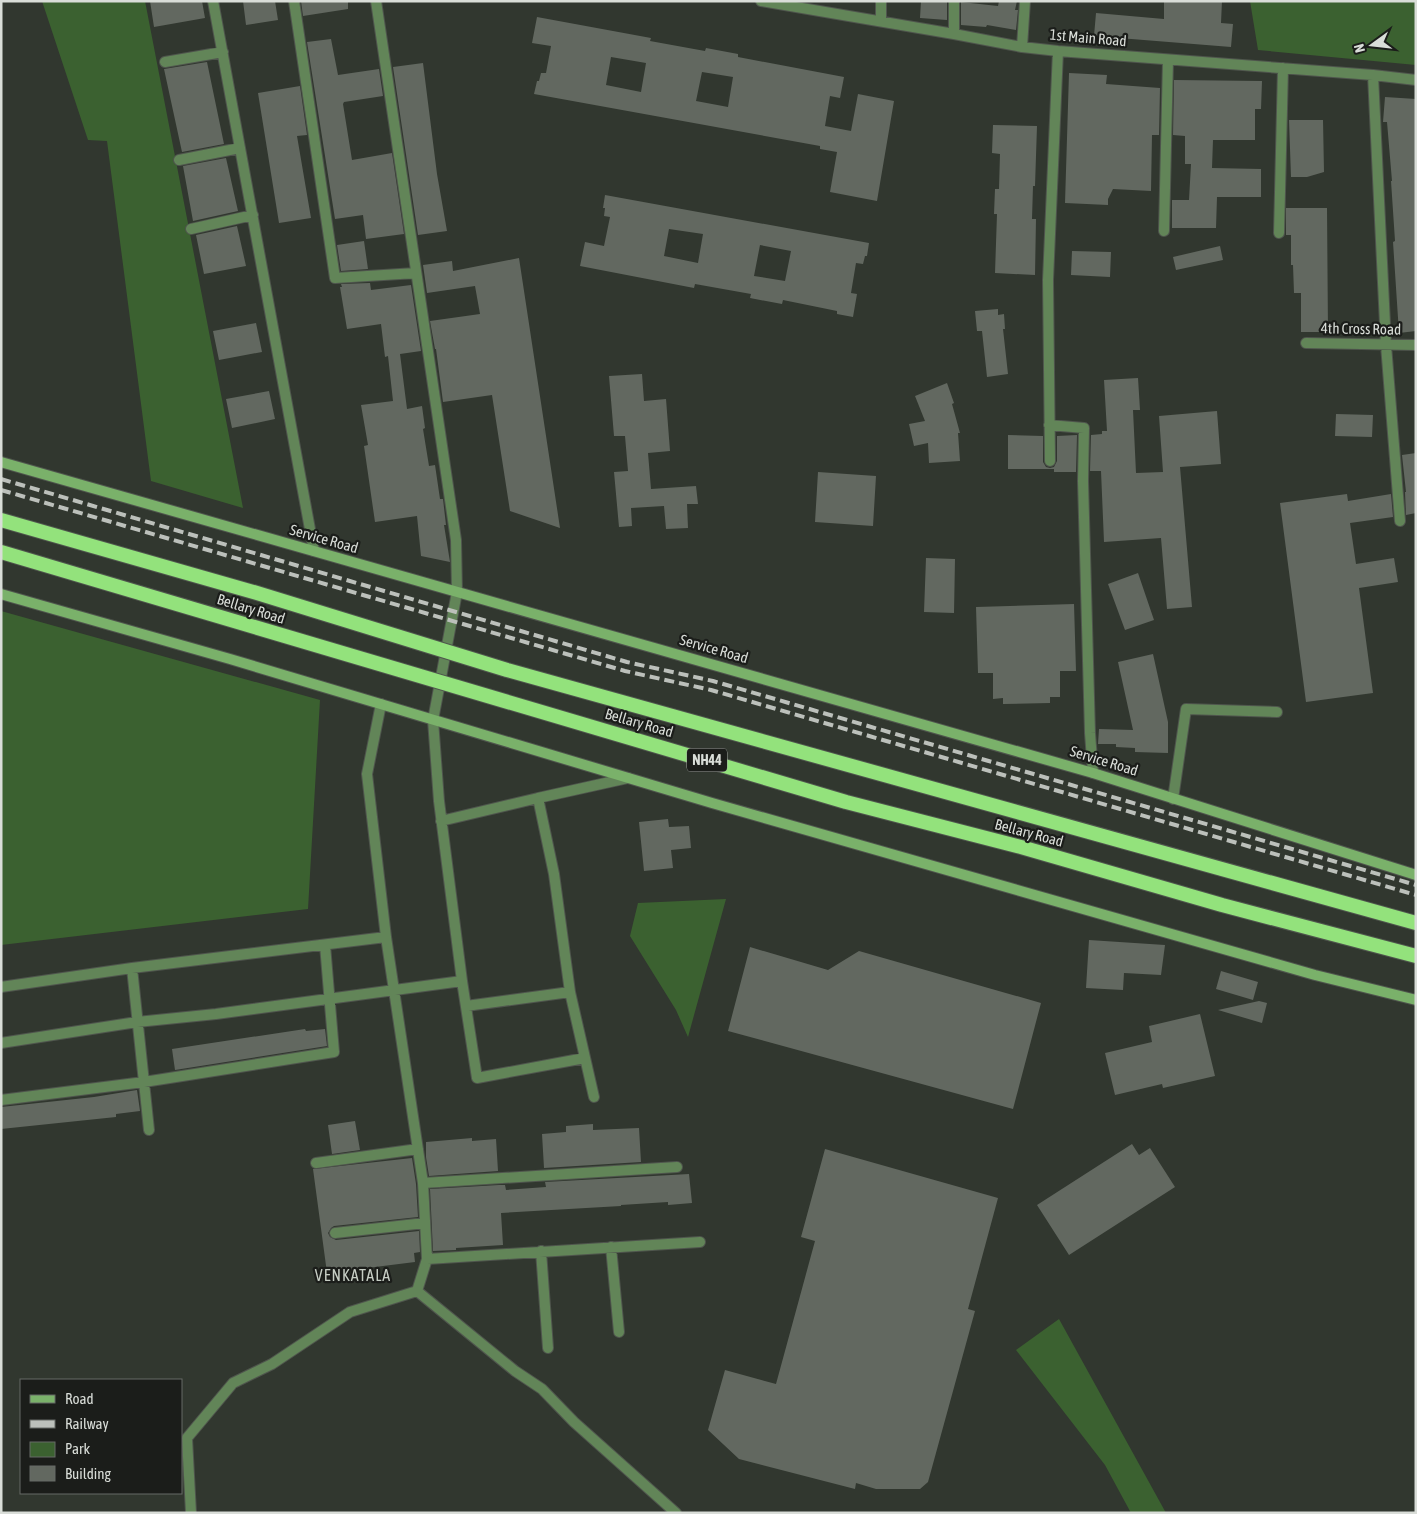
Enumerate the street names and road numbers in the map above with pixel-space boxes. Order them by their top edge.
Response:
street label: 1st Main Road [1049,26,1127,49]
street label: 4th Cross Road [1321,319,1401,338]
street label: Service Road [288,521,360,556]
street label: Bellary Road [215,590,287,627]
street label: Service Road [678,631,750,666]
street label: Bellary Road [603,705,675,740]
street label: Service Road [1068,742,1140,779]
road number: NH44 [687,748,727,772]
street label: Bellary Road [993,815,1065,850]

